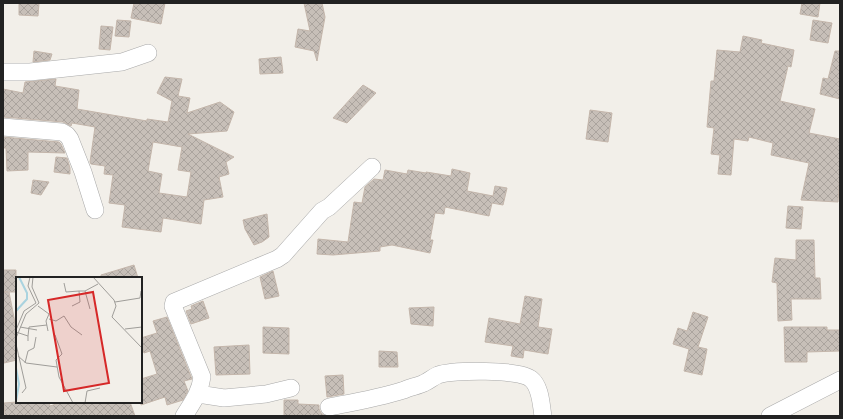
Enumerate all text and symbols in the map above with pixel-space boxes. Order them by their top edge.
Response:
inset map [16,277,142,403]

